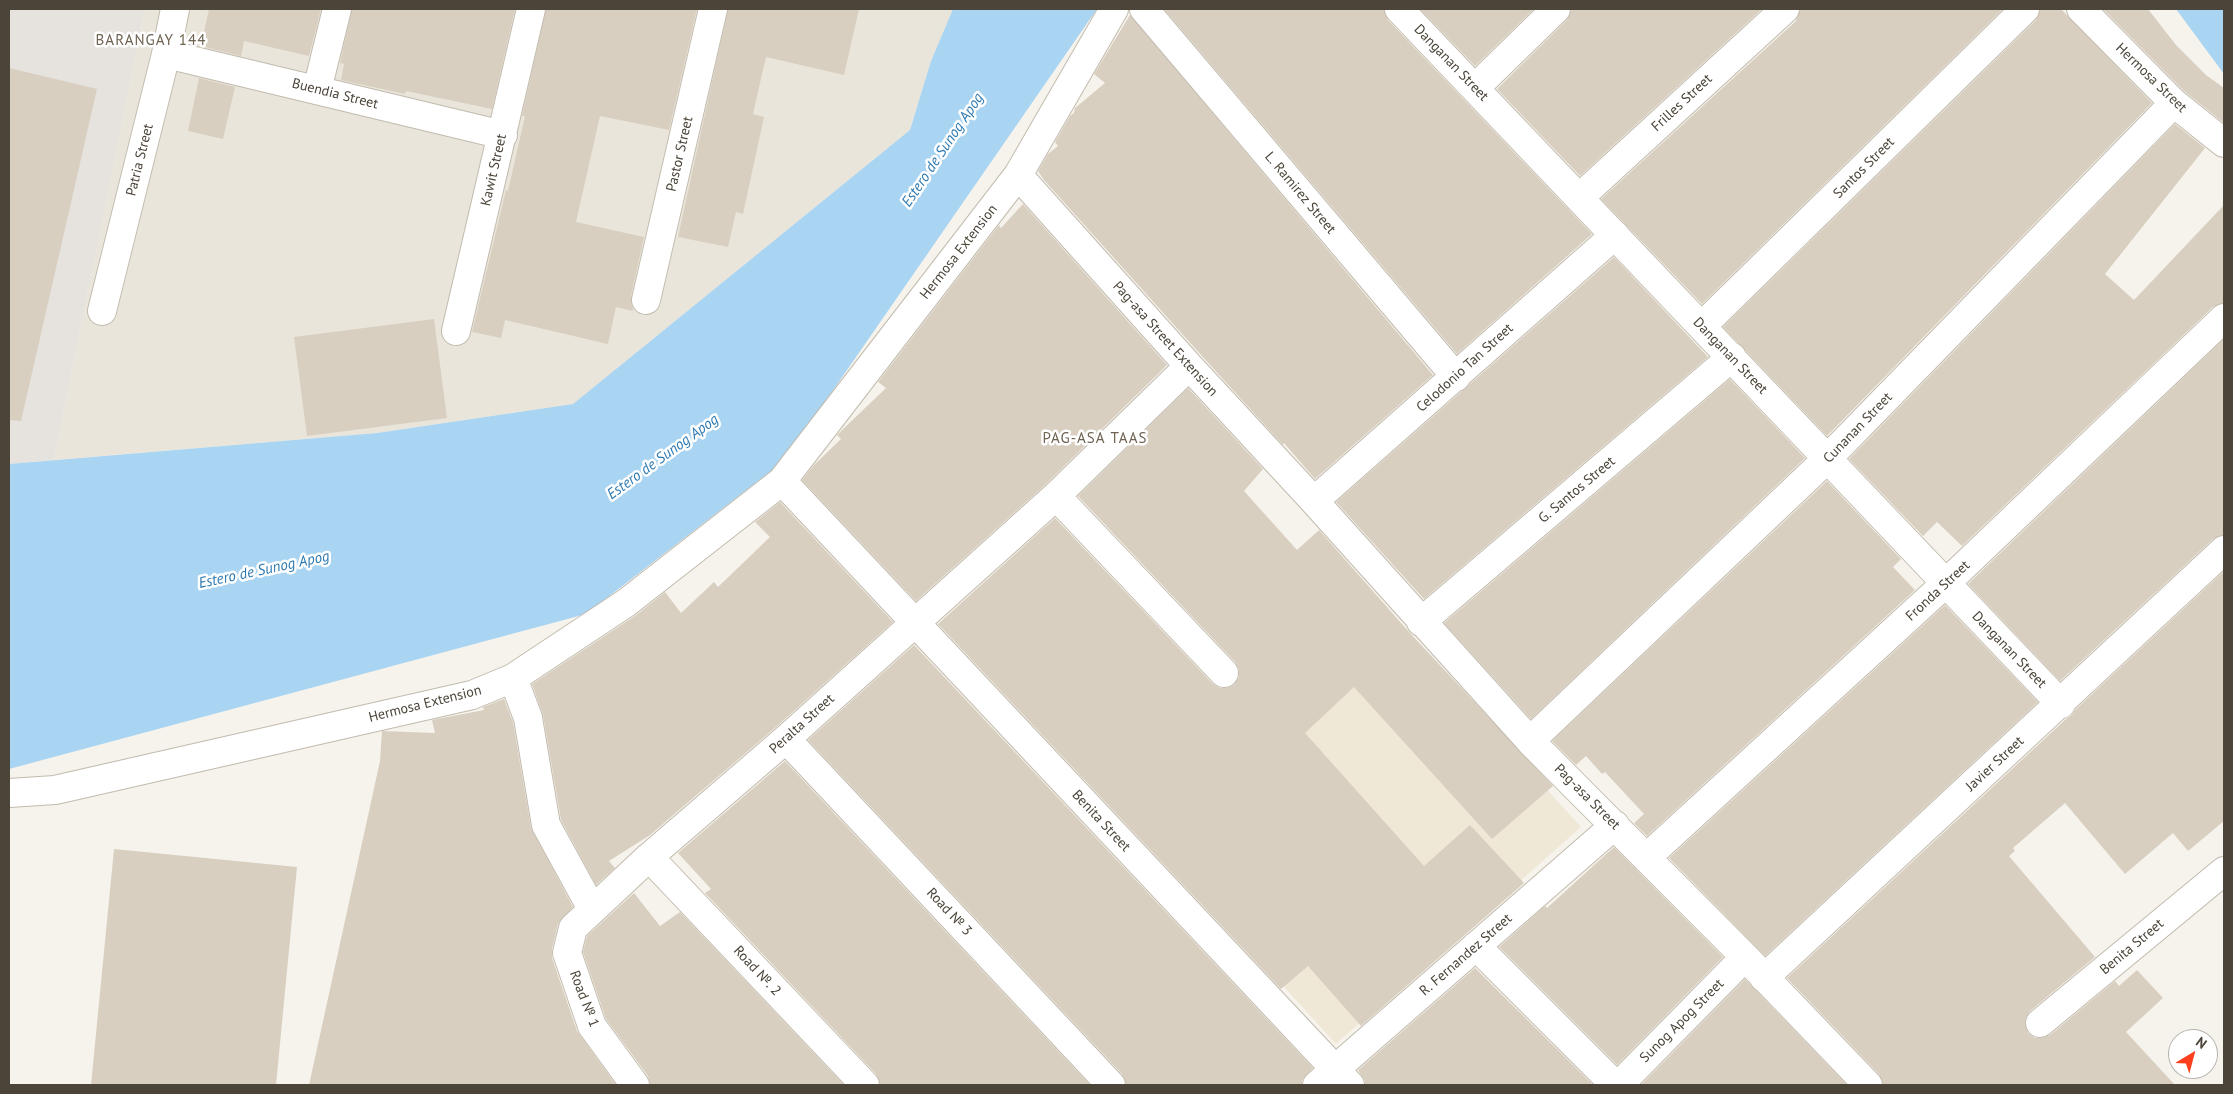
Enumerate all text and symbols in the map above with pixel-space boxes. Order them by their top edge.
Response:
street label: Danganan Street [1410,21,1492,105]
district label: BARANGAY 144 [94,32,208,50]
street label: Hermosa Street [2112,40,2190,116]
street label: Frilles Street [1648,71,1716,135]
street label: Buendia Street [290,75,380,113]
water label: Estero de Sunog Apog [898,90,988,210]
street label: Pastor Street [663,115,697,193]
street label: Patria Street [123,122,157,198]
street label: Kawit Street [478,132,510,208]
street label: Santos Street [1830,134,1898,202]
street label: L. Ramirez Street [1261,149,1339,237]
street label: Hermosa Extension [917,201,1001,303]
street label: Pag-asa Street Extension [1109,278,1221,400]
street label: Danganan Street [1689,314,1771,398]
street label: Celodonio Tan Street [1413,320,1517,416]
street label: Cunanan Street [1820,389,1896,467]
water label: Estero de Sunog Apog [604,411,722,503]
district label: PAG-ASA TAAS [1041,430,1149,448]
street label: G. Santos Street [1535,453,1619,527]
water label: Estero de Sunog Apog [197,547,331,593]
street label: Fronda Street [1903,557,1973,625]
street label: Danganan Street [1968,608,2050,692]
street label: Hermosa Extension [367,682,483,726]
street label: Peralta Street [766,691,838,757]
street label: Javier Street [1963,733,2027,795]
street label: Pag-asa Street [1551,761,1623,833]
street label: Benita Street [1068,787,1134,855]
street label: Road № 3 [923,885,975,939]
street label: R. Fernandez Street [1416,910,1516,1000]
street label: Benita Street [2097,916,2167,978]
street label: Road №. 2 [730,943,784,999]
street label: Road № 1 [566,968,602,1030]
street label: Sunog Apog Street [1637,976,1727,1066]
north arrow [2168,1029,2218,1079]
text: N [2192,1033,2211,1053]

